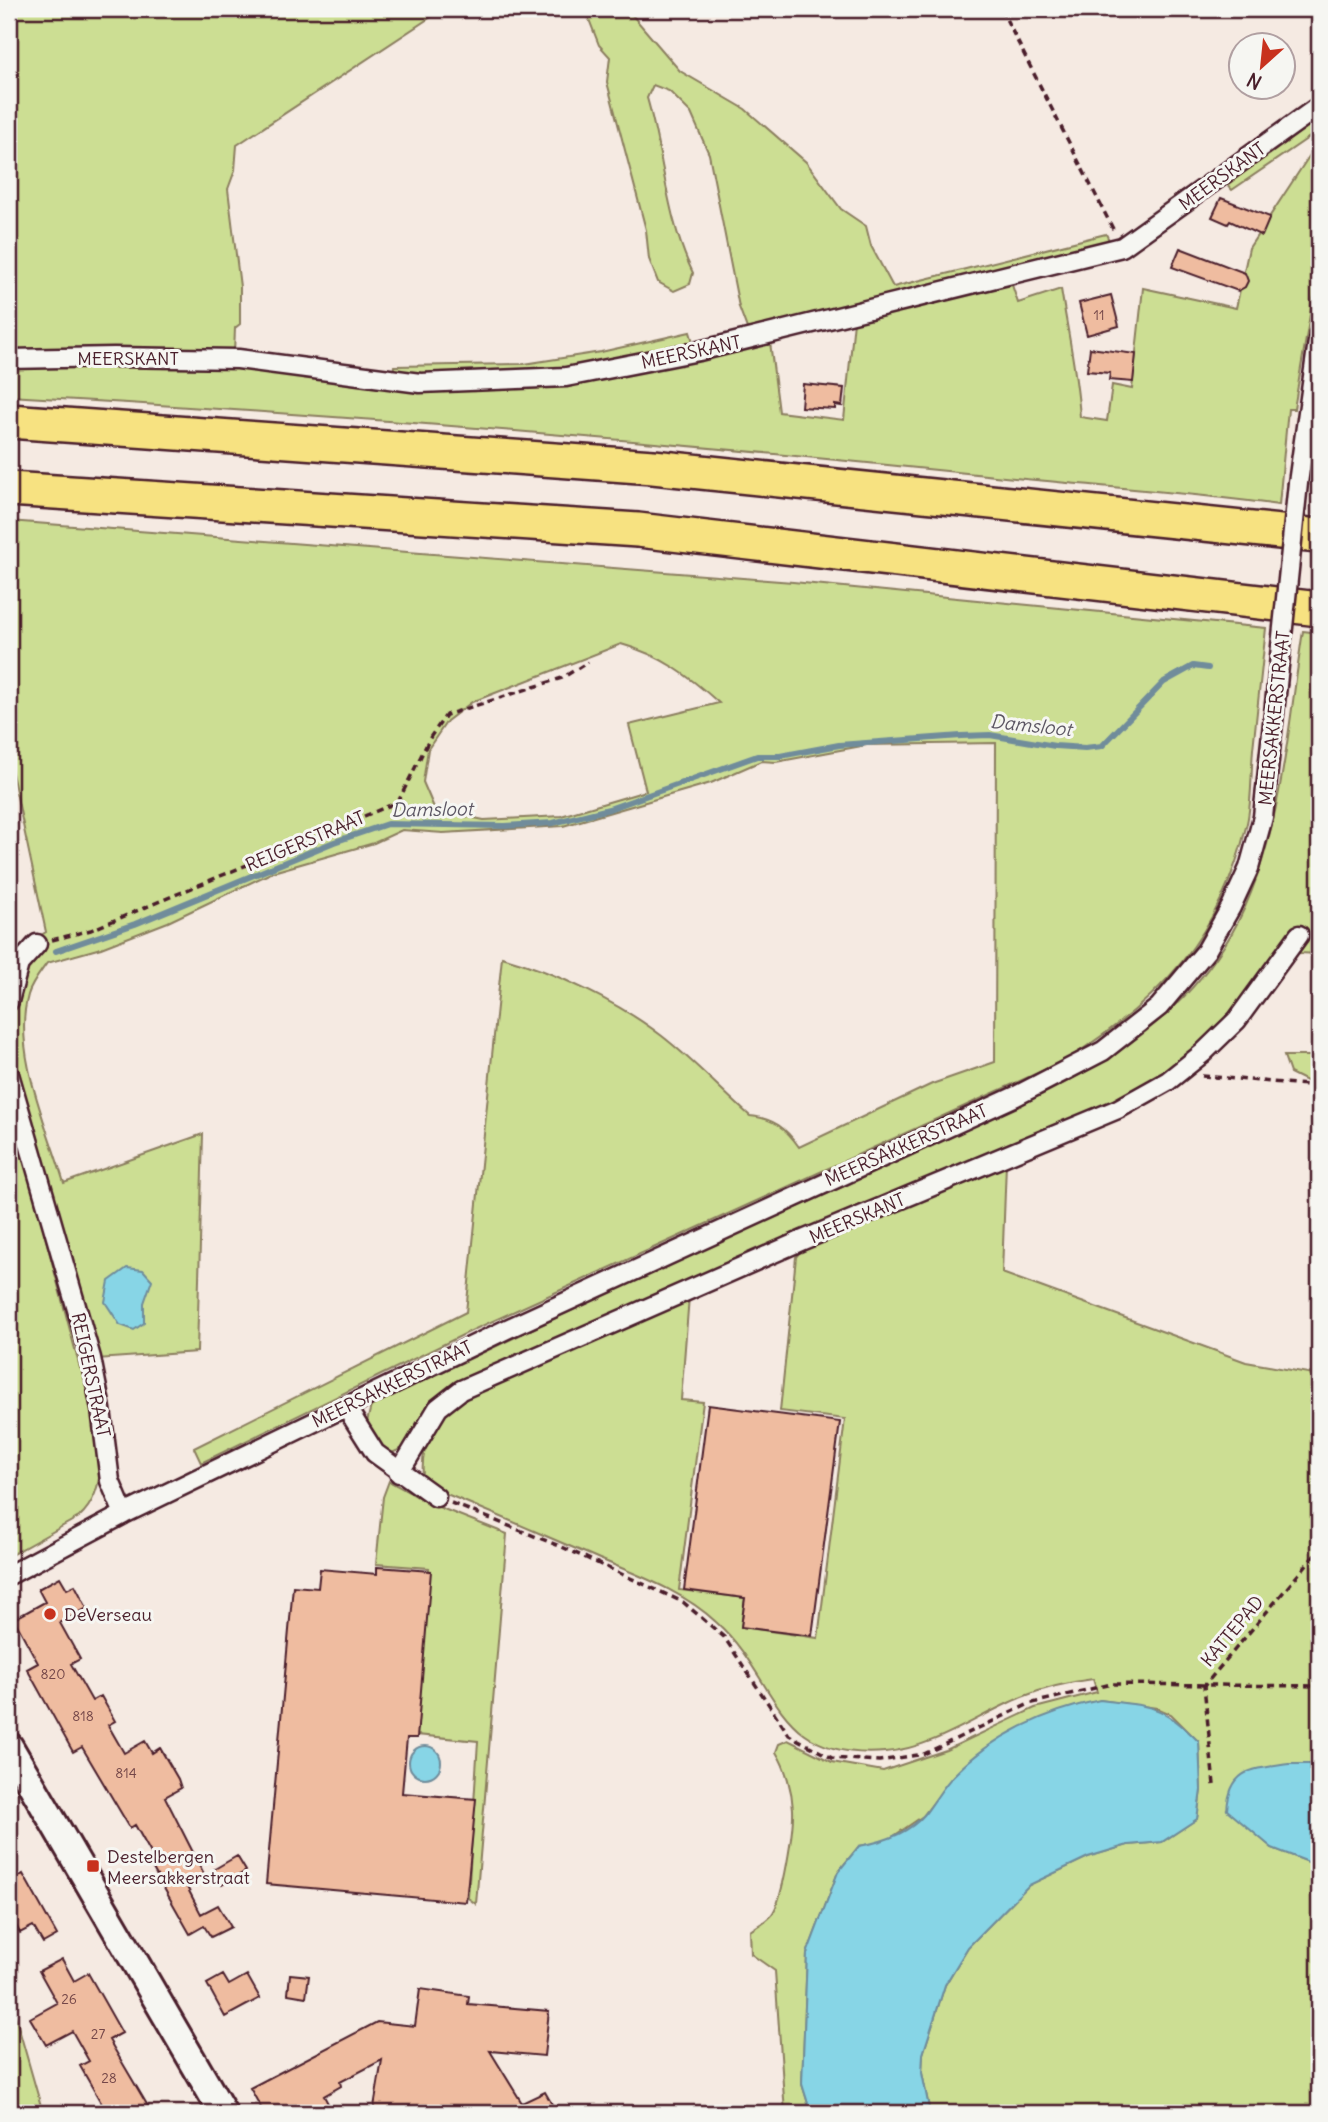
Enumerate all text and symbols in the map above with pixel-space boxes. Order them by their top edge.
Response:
north arrow [1226,32,1296,102]
text: N [1243,67,1266,95]
street label: MEERSKANT [1174,137,1270,215]
house number: 11 [1093,306,1105,324]
street label: MEERSKANT [639,330,743,374]
street label: MEERSKANT [77,347,179,370]
street label: MEERSAKKERSTRAAT [1253,630,1295,806]
water label: Damsloot [989,709,1075,741]
water label: Damsloot [391,796,476,822]
street label: REIGERSTRAAT [242,806,368,876]
street label: MEERSAKKERSTRAAT [821,1099,991,1191]
street label: MEERSKANT [806,1188,908,1248]
street label: REIGERSTRAAT [67,1310,115,1440]
street label: MEERSAKKERSTRAAT [308,1335,476,1433]
street label: KATTEPAD [1196,1591,1268,1671]
place label: DeVerseau [64,1603,152,1626]
marker: DeVerseau [42,1606,58,1622]
house number: 820 [41,1665,65,1683]
house number: 818 [72,1707,94,1725]
house number: 814 [115,1764,137,1782]
place label: Destelbergen Meersakkerstraat [107,1845,250,1889]
marker: Destelbergen Meersakkerstraat [85,1858,101,1874]
house number: 26 [61,1990,77,2008]
house number: 27 [91,2025,105,2043]
house number: 28 [101,2069,117,2087]

